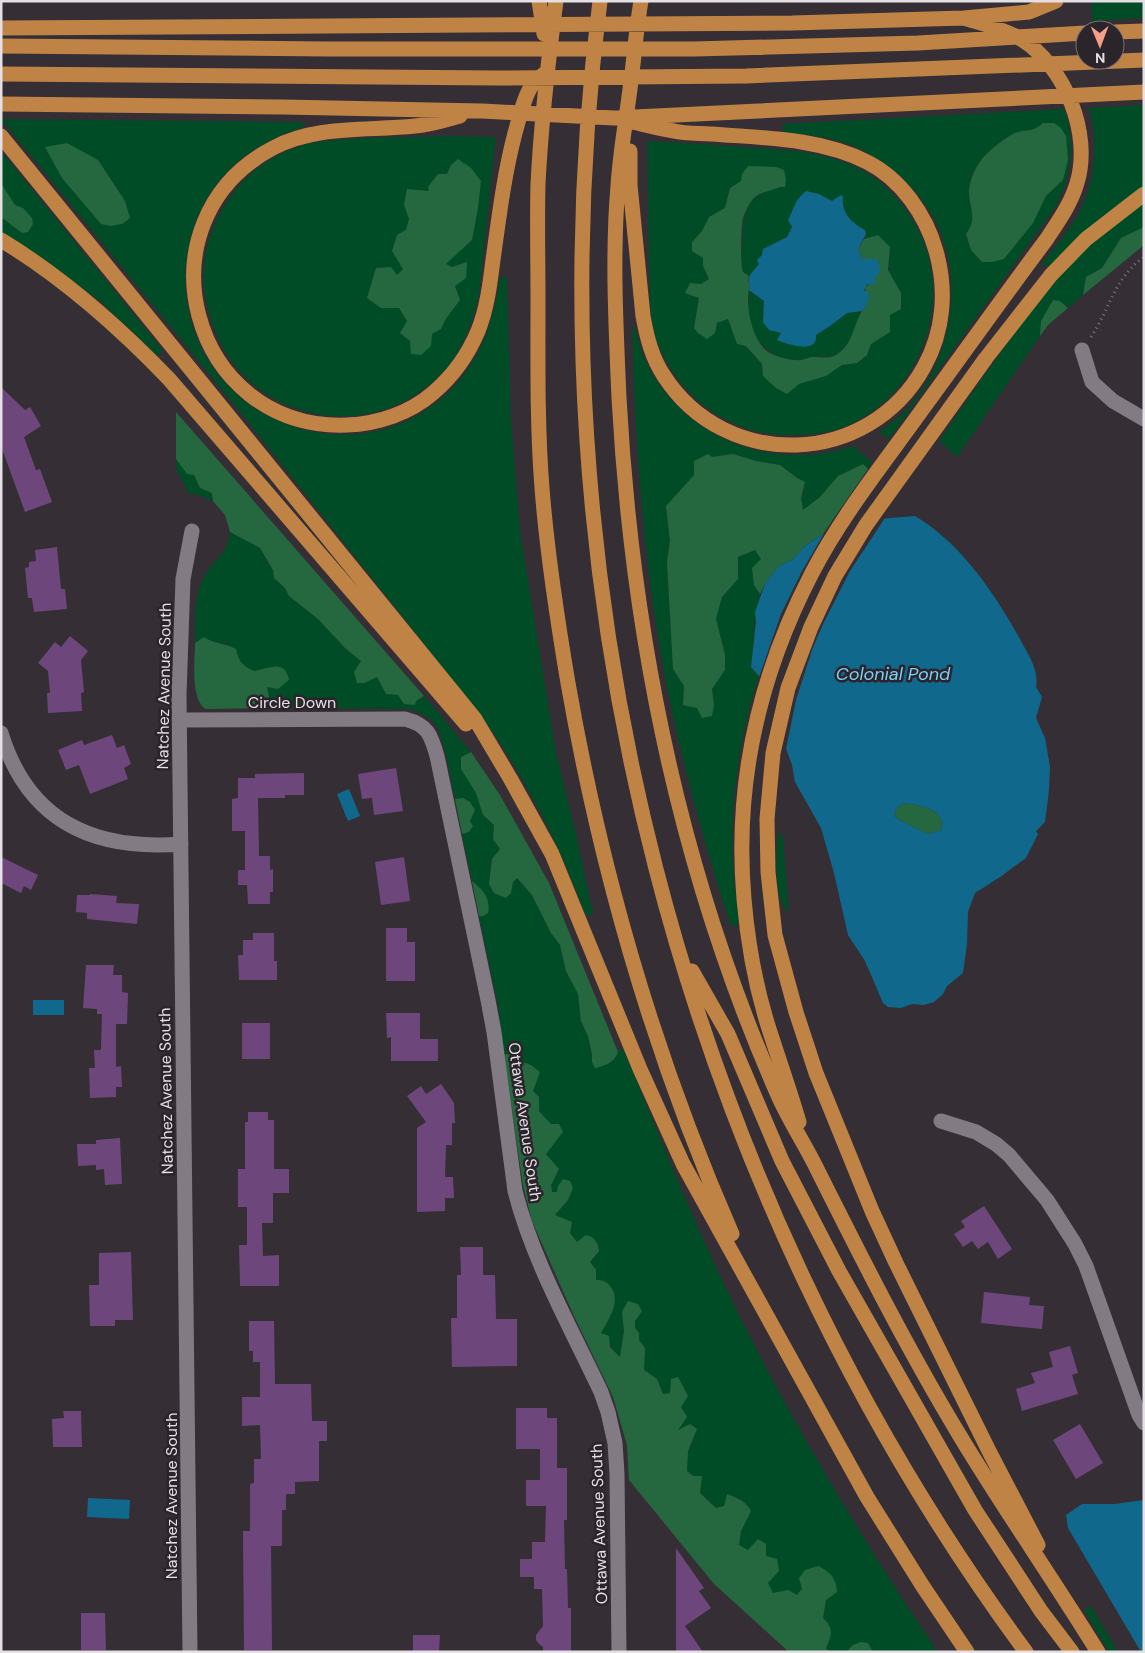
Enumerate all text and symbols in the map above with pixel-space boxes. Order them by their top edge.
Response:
north arrow [1075,20,1125,70]
text: N [1095,49,1105,67]
street label: Natchez Avenue South [152,603,176,769]
water label: Colonial Pond [836,662,951,686]
street label: Circle Down [248,692,336,713]
street label: Natchez Avenue South [154,1008,178,1174]
street label: Ottawa Avenue South [503,1041,547,1203]
street label: Natchez Avenue South [161,1413,182,1579]
street label: Ottawa Avenue South [586,1443,612,1605]

